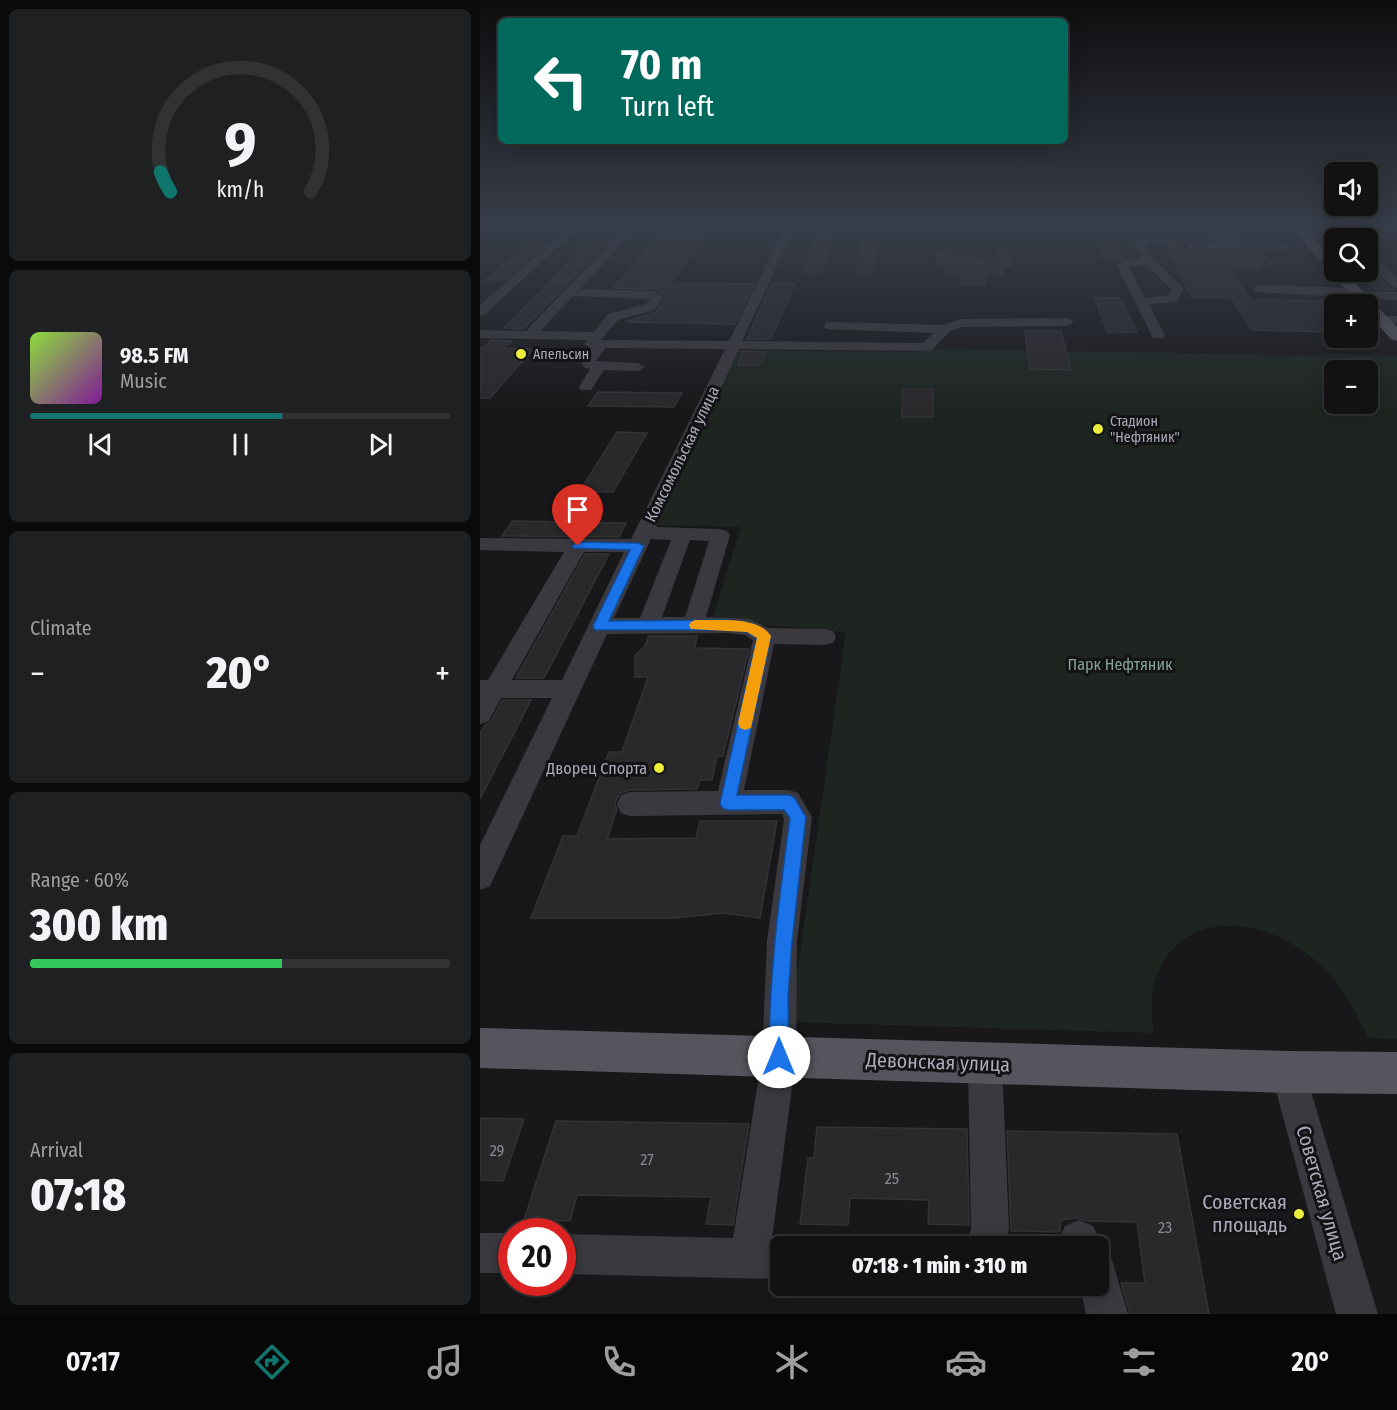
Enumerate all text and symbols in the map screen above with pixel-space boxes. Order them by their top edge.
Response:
text: 70 m [621,40,702,90]
icon: left [522,42,600,120]
text: Turn left [621,91,714,123]
text: 9 [224,108,256,183]
map controls [1324,162,1378,414]
button: sound [1324,162,1378,216]
text: km/h [216,177,264,203]
button: search [1324,228,1378,282]
button: + [1324,294,1378,348]
text: 98.5 FM [120,342,189,369]
place label: Апельсин [533,346,589,363]
marker: Апельсин [514,347,528,361]
button: − [1324,360,1378,414]
text: Music [120,369,167,393]
street label: Комсомольская улица [641,383,723,525]
place label: Стадион "Нефтяник" [1110,413,1180,446]
marker: Стадион "Нефтяник" [1091,422,1105,436]
icon: previous [84,428,117,461]
icon: pause [224,428,257,461]
icon: next [364,428,397,461]
pin [552,484,603,546]
icon: arrive [561,493,594,526]
text: Climate [30,616,92,640]
text: 20° [206,646,273,700]
text: − [30,654,45,694]
text: + [435,654,450,694]
park label: Парк Нефтяник [1068,655,1173,674]
place label: Дворец Спорта [545,759,647,778]
marker: Дворец Спорта [652,761,666,775]
text: Range · 60% [30,868,129,892]
text: 300 km [30,898,168,952]
position arrow [747,1025,811,1089]
street label: Девонская улица [864,1047,1011,1077]
street label: Советская улица [1291,1123,1353,1263]
text: Arrival [30,1138,83,1162]
house number: 29 [490,1141,505,1160]
house number: 27 [640,1150,654,1169]
text: 07:18 [30,1168,126,1222]
house number: 25 [885,1169,899,1188]
place label: Советская площадь [1202,1190,1287,1237]
marker: Советская площадь [1292,1207,1306,1221]
speed limit sign: 20 [498,1218,576,1296]
house number: 23 [1158,1218,1172,1237]
text: 07:18 · 1 min · 310 m [852,1252,1027,1279]
icon: directions [251,1341,293,1383]
icon: music [424,1341,466,1383]
icon: phone [598,1341,640,1383]
icon: climate [771,1341,813,1383]
icon: car [945,1341,987,1383]
icon: filters [1118,1341,1160,1383]
text: 07:17 [66,1346,120,1378]
text: 20° [1291,1346,1331,1378]

